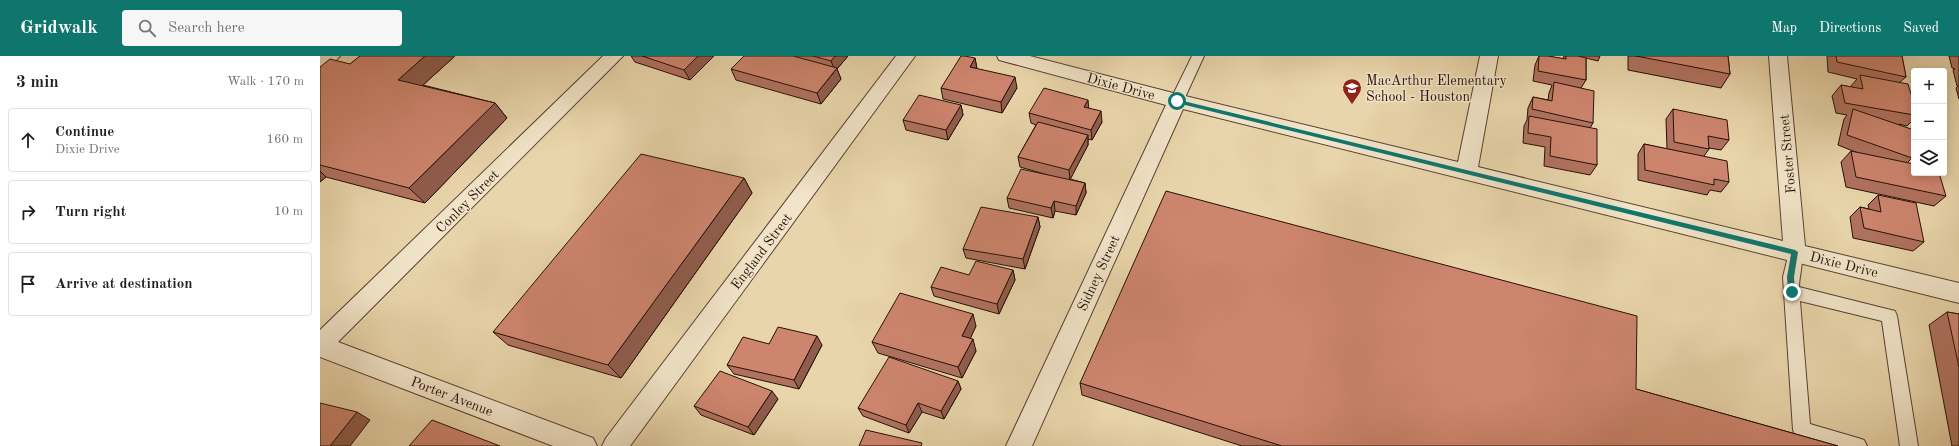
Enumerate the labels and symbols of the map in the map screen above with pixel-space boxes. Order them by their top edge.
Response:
street label: Dixie Drive [1085,71,1156,103]
place label: MacArthur Elementary School - Houston [1366,74,1507,104]
school or university icon: MacArthur Elementary School - Houston [1341,77,1363,105]
route start [1168,92,1186,110]
street label: Foster Street [1778,114,1798,194]
street label: Conley Street [434,168,502,236]
street label: England Street [729,211,795,292]
street label: Sidney Street [1075,233,1123,314]
street label: Dixie Drive [1808,250,1879,280]
route end [1783,283,1801,301]
street label: Porter Avenue [409,375,495,419]

